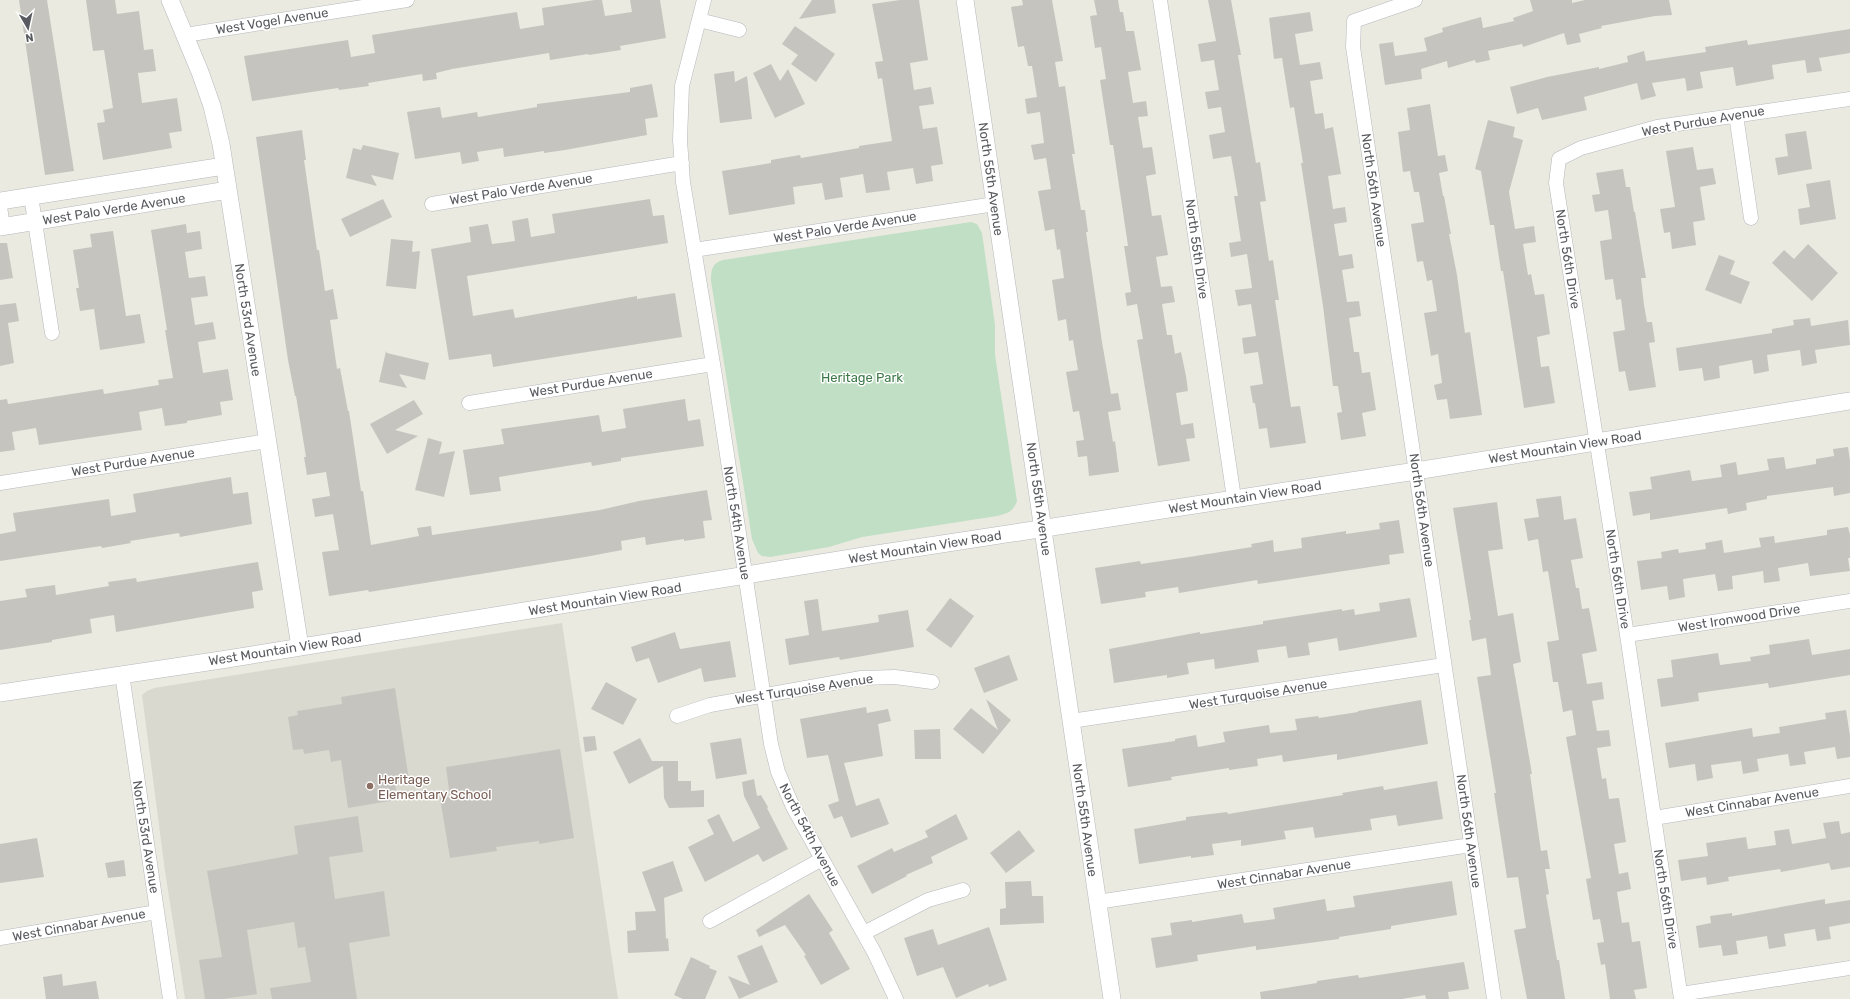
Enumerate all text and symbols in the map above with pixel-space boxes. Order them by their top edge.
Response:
street label: West Vogel Avenue [215,5,330,38]
north arrow [8,8,48,48]
text: N [24,30,34,44]
street label: West Purdue Avenue [1640,103,1766,139]
street label: North 55th Avenue [976,121,1006,237]
street label: North 56th Avenue [1359,132,1389,248]
street label: West Palo Verde Avenue [448,170,594,208]
street label: West Palo Verde Avenue [41,190,187,228]
street label: North 55th Drive [1183,198,1211,300]
street label: West Palo Verde Avenue [772,208,918,246]
street label: North 56th Drive [1553,208,1583,310]
street label: North 53rd Avenue [232,262,264,378]
street label: West Purdue Avenue [528,366,654,400]
park label: Heritage Park [821,370,903,386]
street label: West Mountain View Road [1487,427,1643,467]
street label: North 55th Avenue [1024,441,1054,557]
street label: West Purdue Avenue [70,445,196,479]
street label: North 56th Avenue [1407,452,1437,568]
street label: North 54th Avenue [721,465,753,581]
street label: West Mountain View Road [1167,477,1323,517]
street label: West Mountain View Road [847,527,1003,567]
street label: North 56th Drive [1603,528,1633,630]
street label: West Mountain View Road [527,579,683,619]
street label: West Ironwood Drive [1677,601,1801,635]
street label: West Mountain View Road [207,629,363,669]
street label: West Turquoise Avenue [734,671,874,707]
street label: West Turquoise Avenue [1188,676,1328,712]
street label: North 55th Avenue [1070,762,1100,878]
place label: Heritage Elementary School [378,772,491,802]
street label: North 56th Avenue [1454,773,1484,889]
street label: North 53rd Avenue [130,779,162,895]
marker: Heritage Elementary School [365,781,375,791]
street label: North 54th Avenue [776,781,844,889]
street label: West Cinnabar Avenue [1684,784,1820,820]
street label: North 56th Drive [1651,848,1681,950]
street label: West Cinnabar Avenue [1216,856,1352,892]
street label: West Cinnabar Avenue [11,906,147,944]

